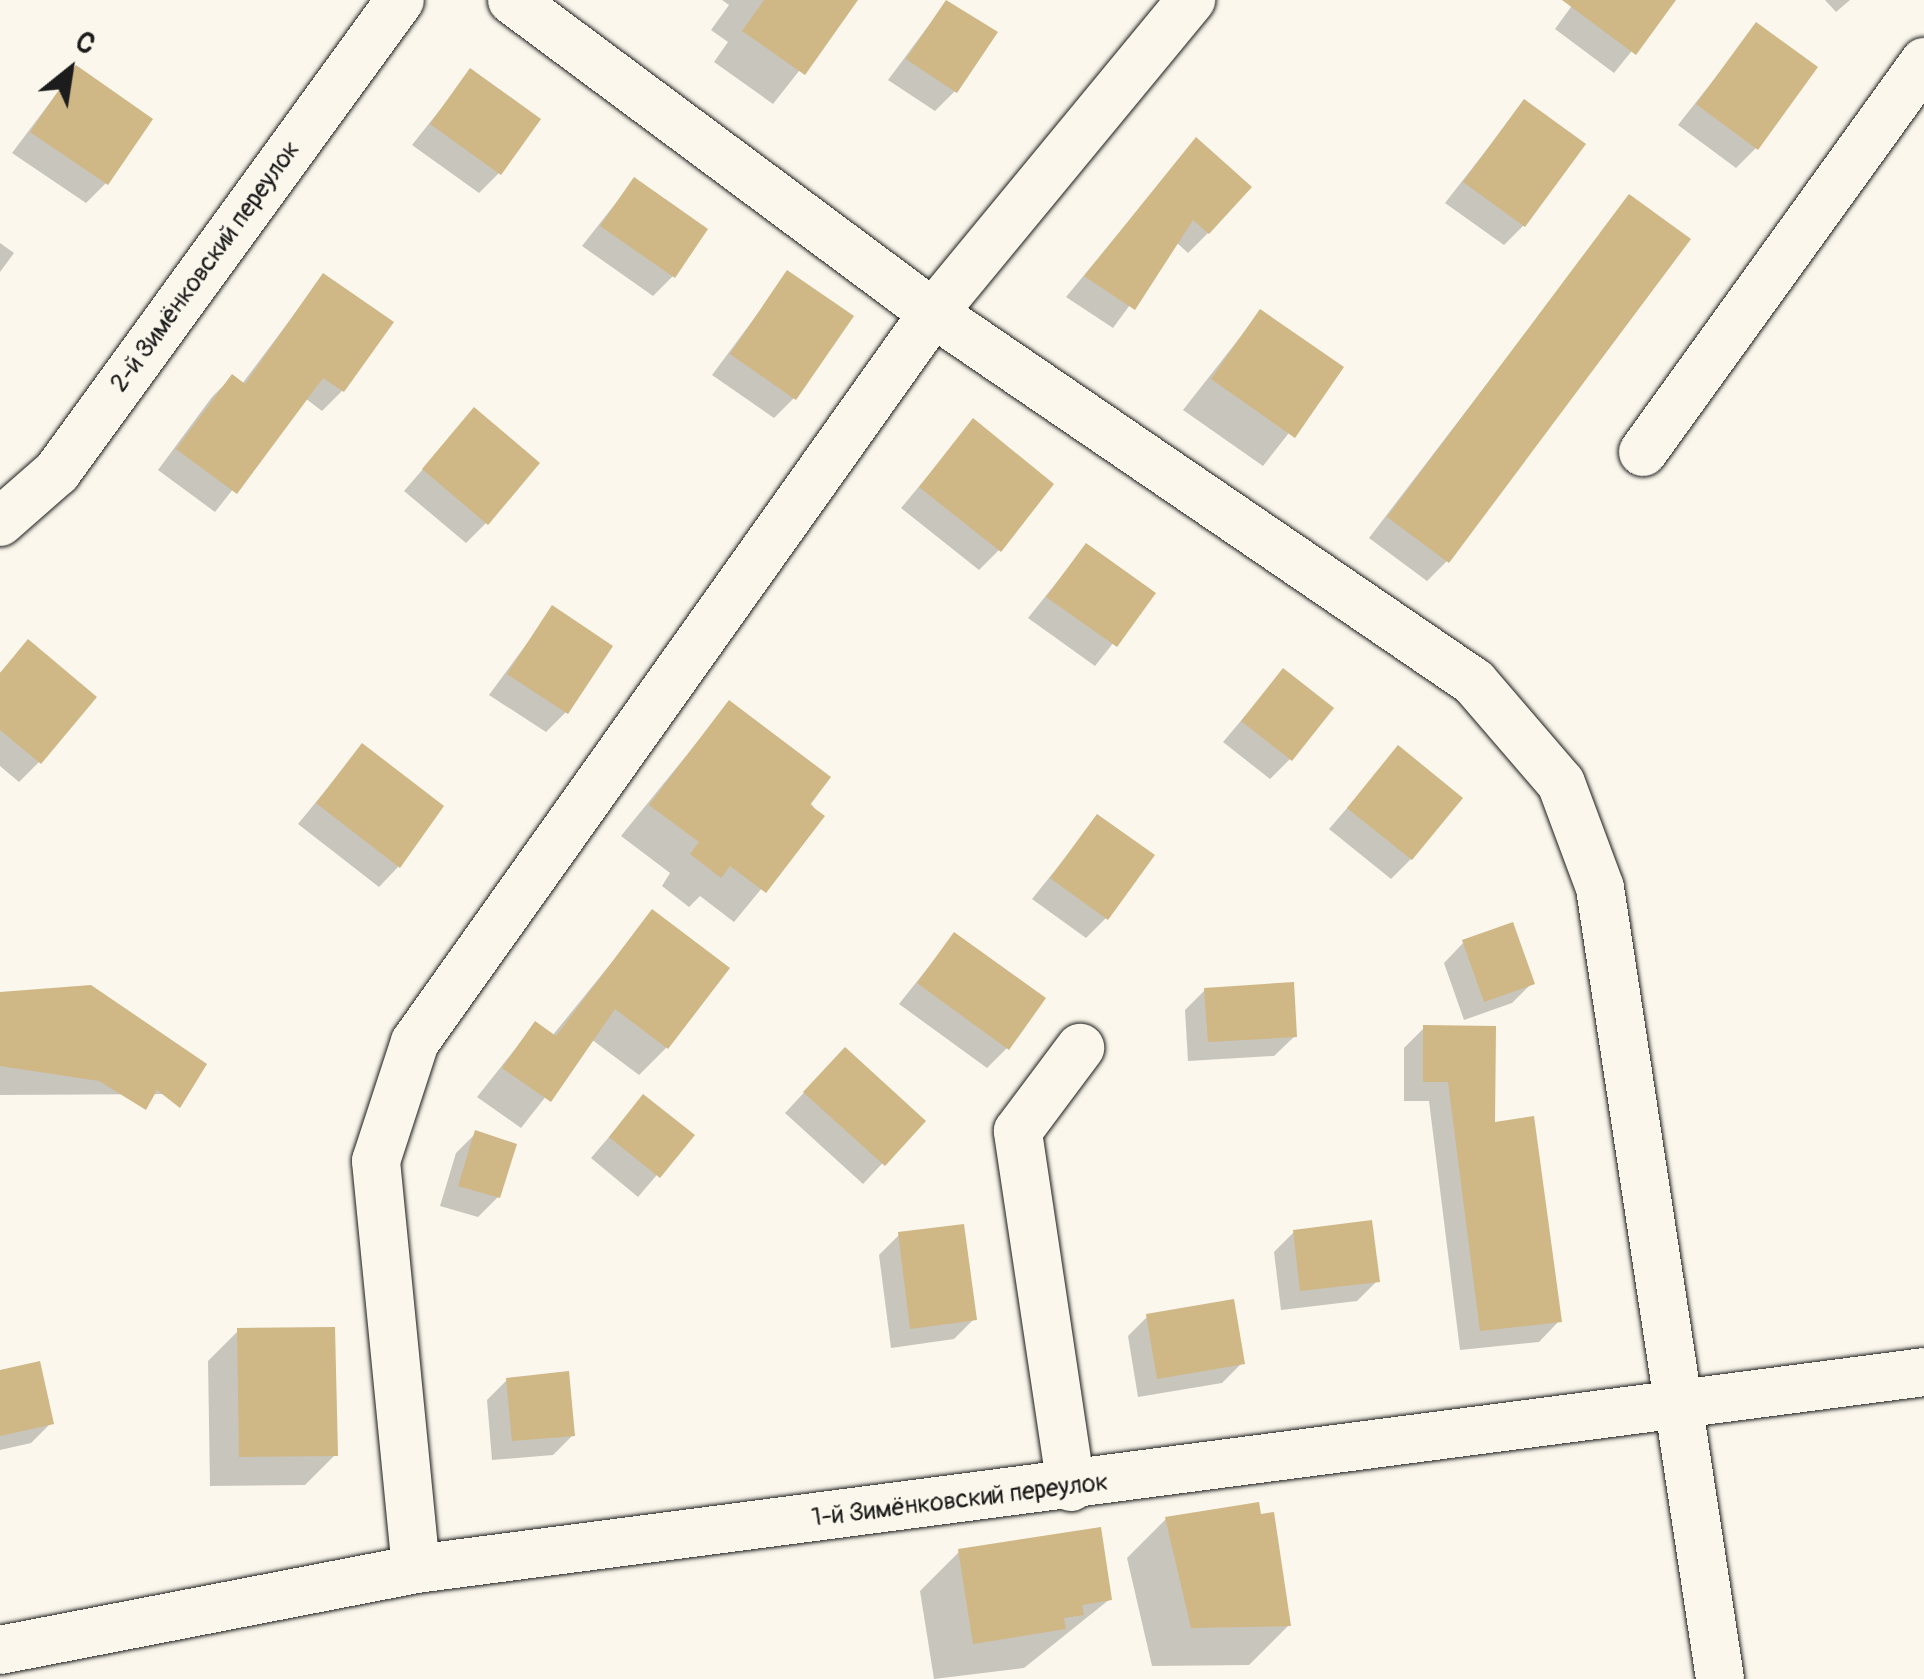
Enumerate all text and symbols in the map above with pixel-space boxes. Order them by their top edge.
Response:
north arrow [20,20,120,120]
text: С [69,24,101,63]
street label: 2-й Зимёнковский переулок [105,136,307,398]
street label: 1-й Зимёнковский переулок [810,1468,1110,1534]

